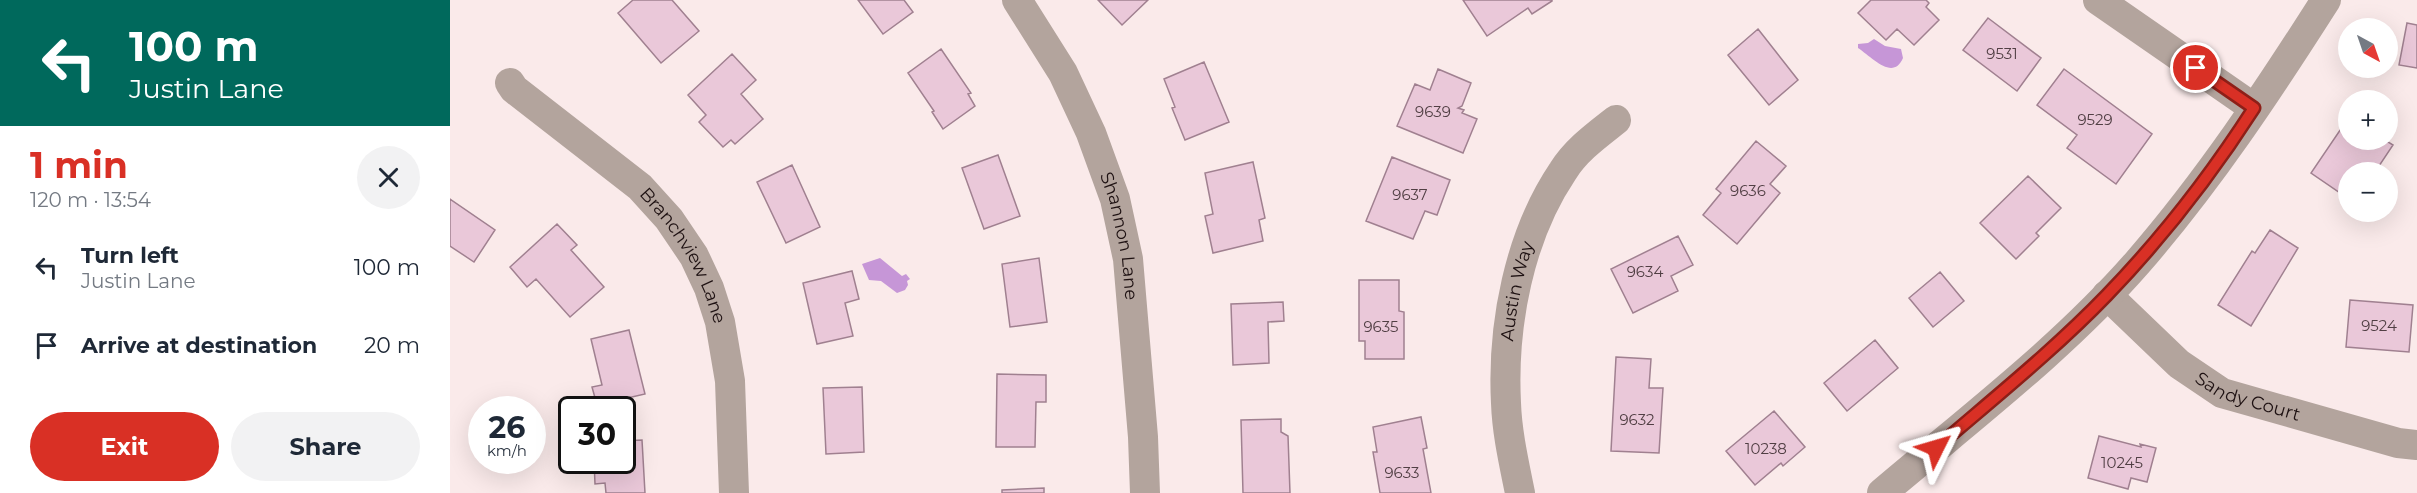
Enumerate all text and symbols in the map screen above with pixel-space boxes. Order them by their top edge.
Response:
north arrow [2338,18,2398,78]
map controls [2338,18,2398,222]
text: 100 m [129,20,258,72]
icon: left [30,24,108,102]
pin [2170,42,2221,93]
house number: 9531 [1986,44,2018,63]
icon: arrive [2179,51,2212,84]
text: Justin Lane [129,72,284,105]
button: + [2338,90,2398,150]
house number: 9639 [1415,102,1451,121]
house number: 9529 [2077,110,2113,129]
text: 1 min [30,143,128,187]
button: close [357,146,420,209]
button: − [2338,162,2398,222]
street label: Shannon Lane [1095,169,1142,301]
house number: 9636 [1730,181,1766,200]
street label: Branchview Lane [635,183,731,326]
house number: 9637 [1392,185,1428,204]
text: 120 m · 13:54 [30,188,151,212]
street label: Austin Way [1496,238,1539,342]
text: Turn left [81,242,179,269]
icon: left [30,251,63,284]
text: 100 m [354,254,420,281]
house number: 9634 [1627,262,1663,281]
text: Justin Lane [81,269,196,293]
house number: 9524 [2361,316,2397,335]
house number: 9635 [1363,317,1399,336]
icon: arrive [30,329,63,362]
text: Arrive at destination [81,332,317,359]
text: 20 m [364,332,420,359]
street label: Sandy Court [2191,367,2303,426]
speed limit sign: 30 [558,396,636,474]
text: 26 [489,409,525,446]
house number: 9632 [1619,410,1655,429]
button: Exit [30,412,219,481]
button: Share [231,412,420,481]
position arrow [1904,416,1968,480]
house number: 10238 [1745,439,1787,458]
text: km/h [487,441,527,460]
house number: 10245 [2101,453,2143,472]
house number: 9633 [1384,463,1420,482]

